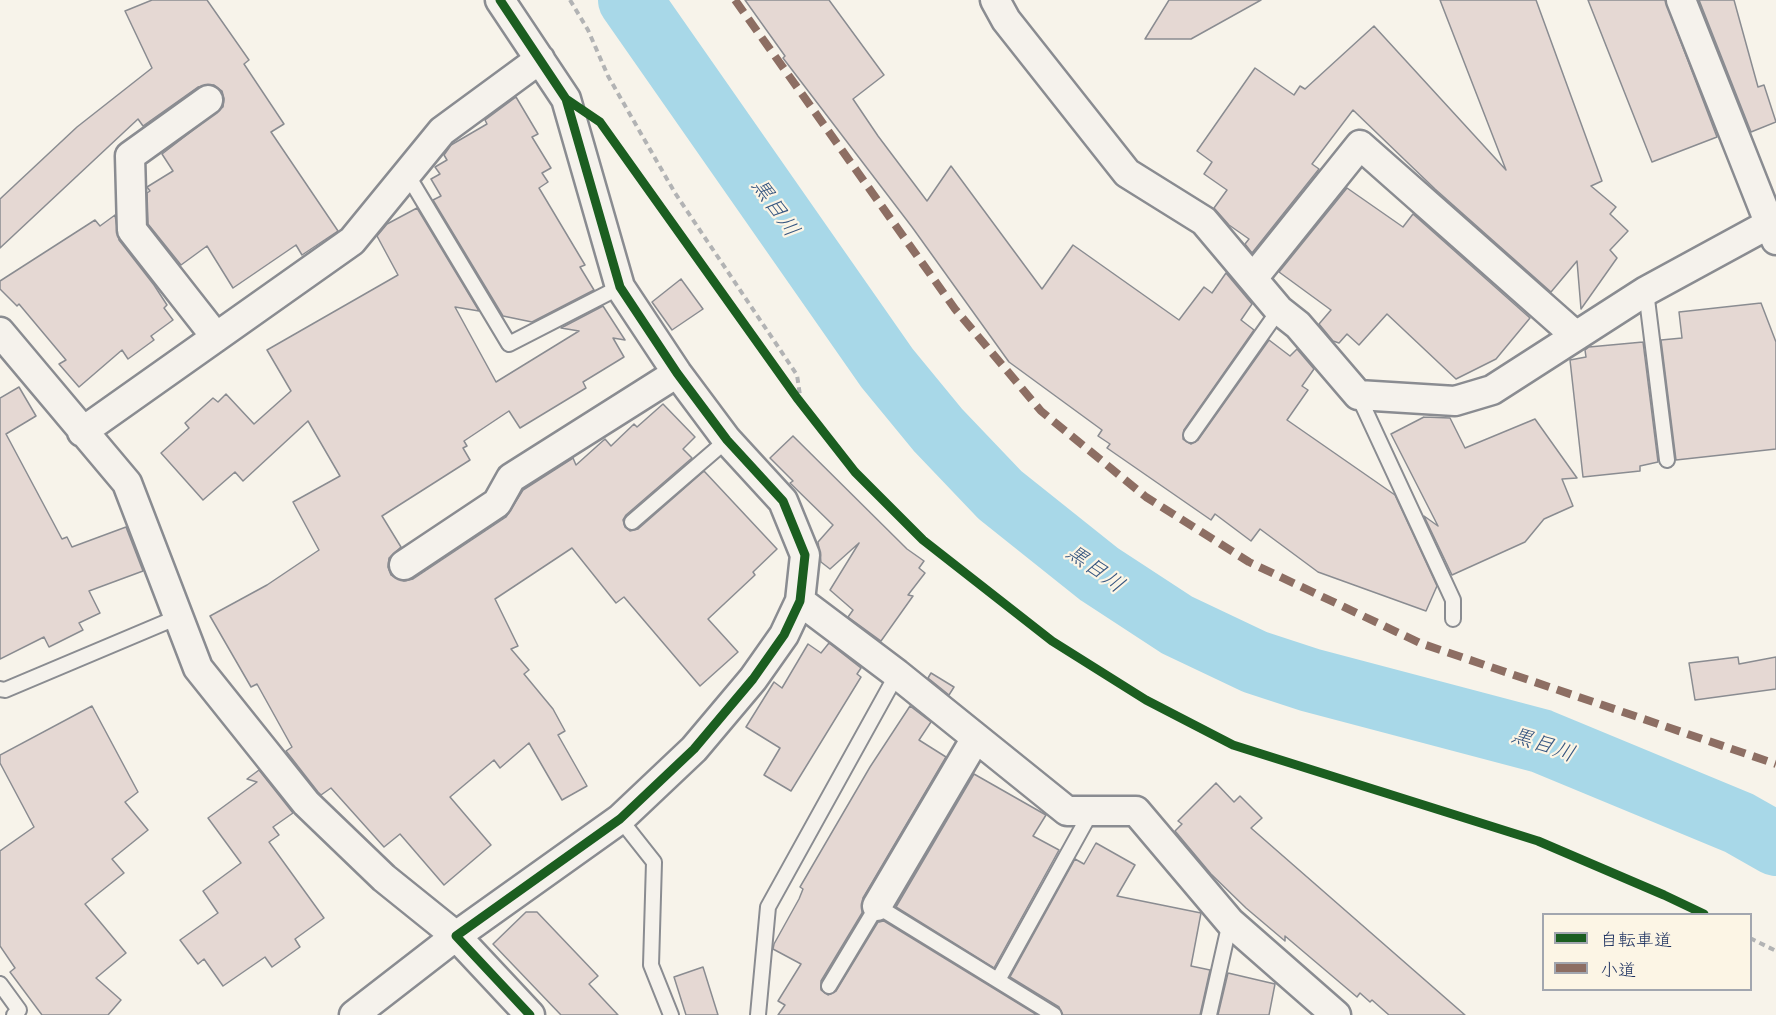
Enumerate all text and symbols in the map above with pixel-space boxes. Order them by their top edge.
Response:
water label: 黒目川 [745,173,805,243]
water label: 黒目川 [1061,539,1129,599]
water label: 黒目川 [1508,722,1578,768]
legend [1542,913,1752,991]
text: 自転車道 [1600,928,1672,951]
text: 小道 [1600,958,1636,981]

